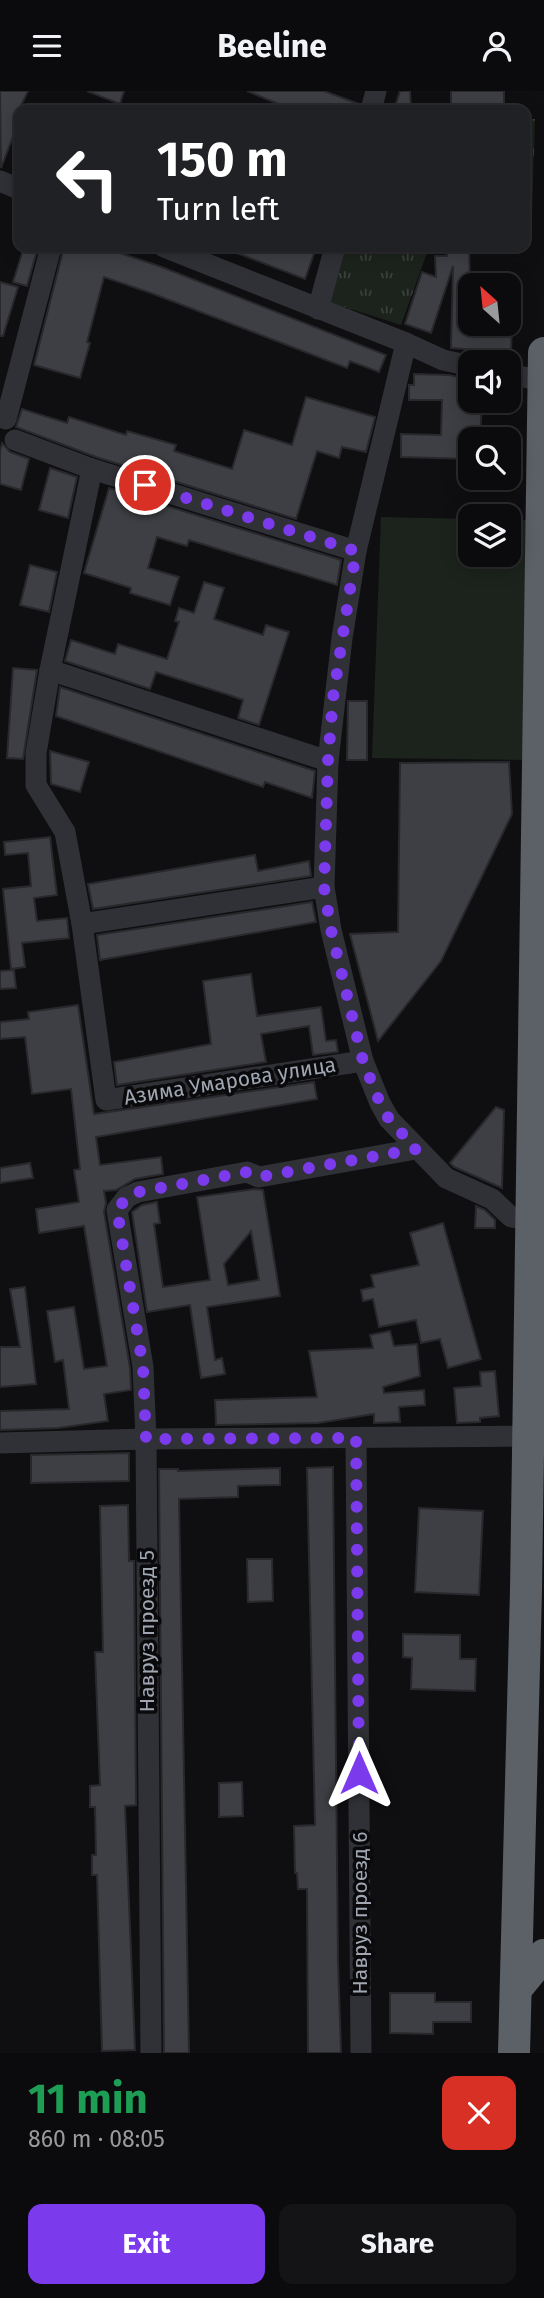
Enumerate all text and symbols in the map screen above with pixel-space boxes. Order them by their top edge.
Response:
icon: menu [28,27,66,65]
text: Beeline [217,27,327,65]
icon: person [478,27,516,65]
text: 150 m [157,130,288,189]
icon: left [42,133,133,224]
text: Turn left [157,190,279,228]
north arrow [458,273,522,336]
map controls [458,273,521,567]
button: sound [458,350,521,413]
button: search [458,427,521,490]
pin [115,455,175,515]
icon: arrive [126,466,164,504]
button: layers [458,504,521,567]
street label: Азима Умарова улица [122,1051,338,1111]
street label: Навруз проезд 5 [134,1550,160,1712]
position arrow [322,1736,396,1810]
street label: Навруз проезд 6 [347,1832,373,1994]
text: 11 min [28,2074,148,2124]
button: close [442,2076,516,2150]
text: 860 m · 08:05 [28,2125,165,2153]
button: Exit [28,2204,265,2284]
button: Share [279,2204,516,2284]

